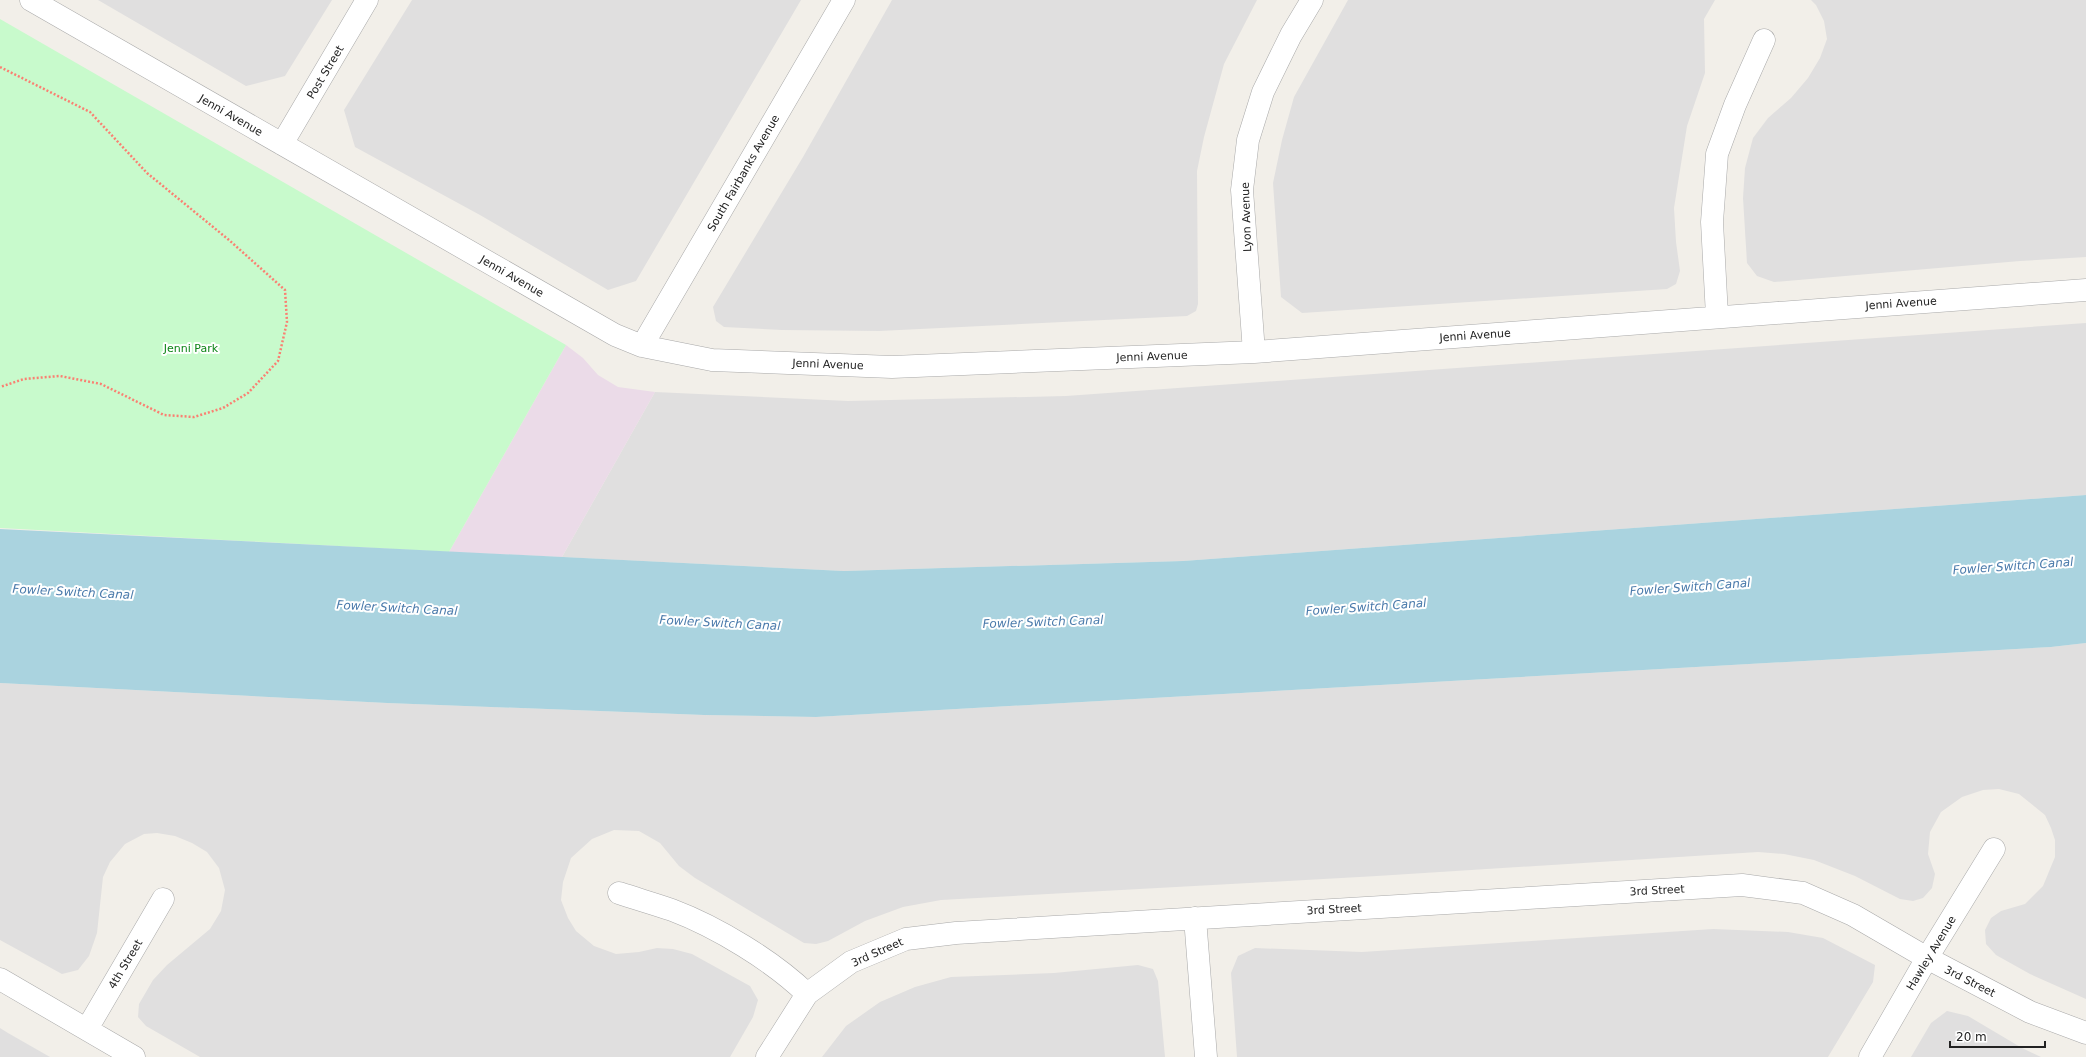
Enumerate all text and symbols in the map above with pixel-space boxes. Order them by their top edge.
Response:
street label: Post Street [304,43,347,101]
street label: Jenni Avenue [196,91,265,139]
street label: South Fairbanks Avenue [705,113,782,234]
street label: Lyon Avenue [1239,182,1254,252]
street label: Jenni Avenue [477,252,546,300]
street label: Jenni Avenue [1864,295,1937,313]
street label: Jenni Avenue [1438,327,1511,345]
park label: Jenni Park [163,342,219,355]
street label: Jenni Avenue [1115,349,1188,364]
street label: Jenni Avenue [791,357,864,372]
water label: Fowler Switch Canal [1952,555,2075,577]
water label: Fowler Switch Canal [1629,576,1752,598]
water label: Fowler Switch Canal [12,582,134,602]
water label: Fowler Switch Canal [1305,596,1428,618]
water label: Fowler Switch Canal [336,598,458,618]
water label: Fowler Switch Canal [659,613,781,633]
water label: Fowler Switch Canal [982,613,1104,631]
street label: 3rd Street [1629,883,1686,898]
street label: 3rd Street [1306,902,1363,917]
street label: Hawley Avenue [1904,913,1959,993]
street label: 3rd Street [849,935,906,970]
street label: 4th Street [106,937,146,991]
street label: 3rd Street [1942,963,1998,1000]
scale bar [1950,1023,2045,1049]
text: 20 m [1956,1030,1987,1044]

